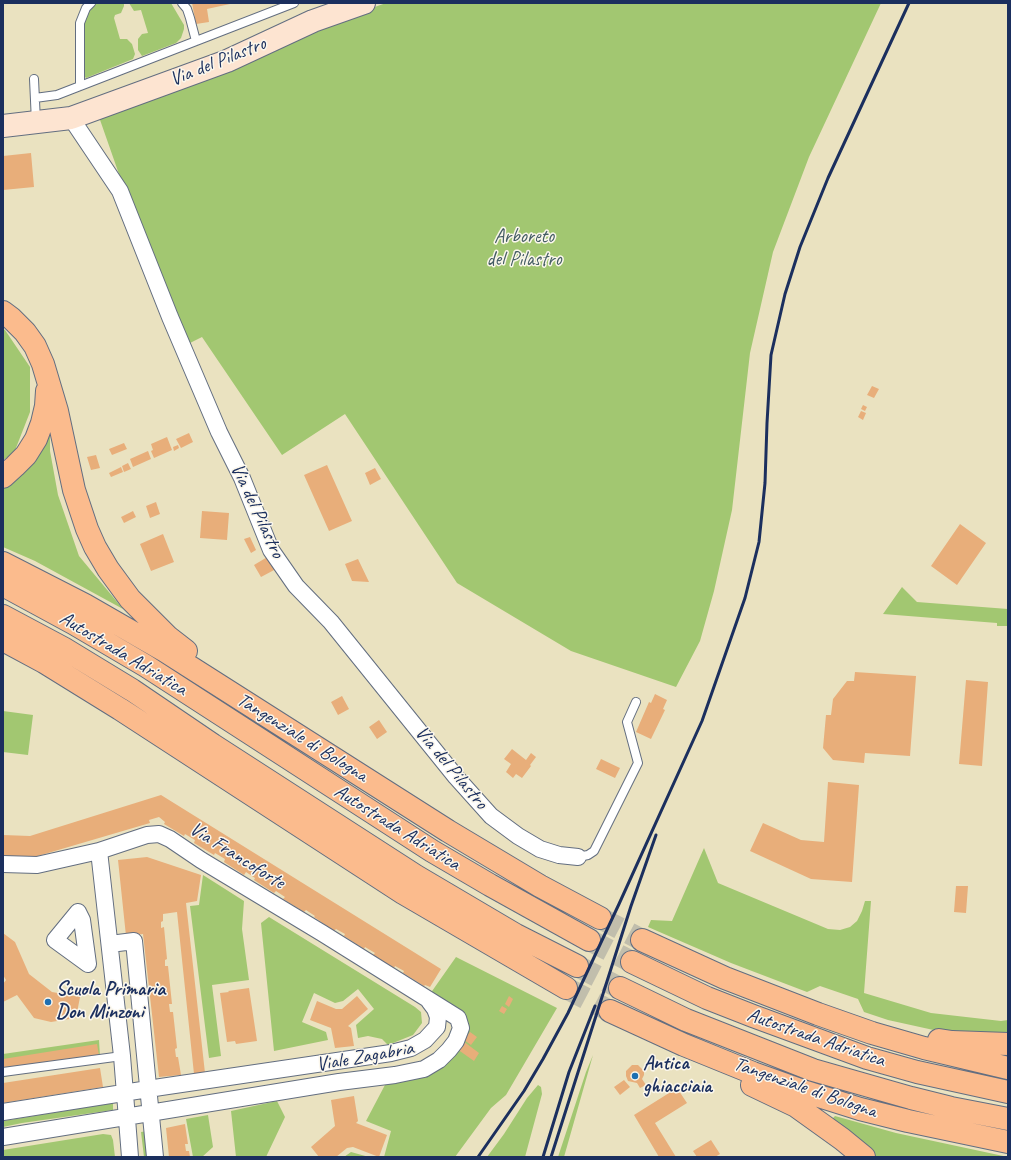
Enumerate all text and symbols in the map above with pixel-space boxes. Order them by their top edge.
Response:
street label: Via del Pilastro [167,32,269,92]
park label: Arboreto del Pilastro [487,225,561,272]
street label: Via del Pilastro [225,460,289,562]
street label: Autostrada Adriatica [55,607,191,701]
street label: Tangenziale di Bologna [232,688,372,788]
street label: Via del Pilastro [409,721,493,815]
street label: Autostrada Adriatica [329,780,465,876]
street label: Via Francoforte [185,817,289,895]
place label: Scuola Primaria Don Minzoni [56,978,165,1025]
marker: Scuola Primaria Don Minzoni [43,997,53,1007]
street label: Autostrada Adriatica [744,1003,888,1073]
street label: Viale Zagabria [314,1037,416,1077]
place label: Antica ghiacciaia [643,1052,712,1099]
street label: Tangenziale di Bologna [730,1052,880,1124]
marker: Antica ghiacciaia [630,1071,640,1081]

